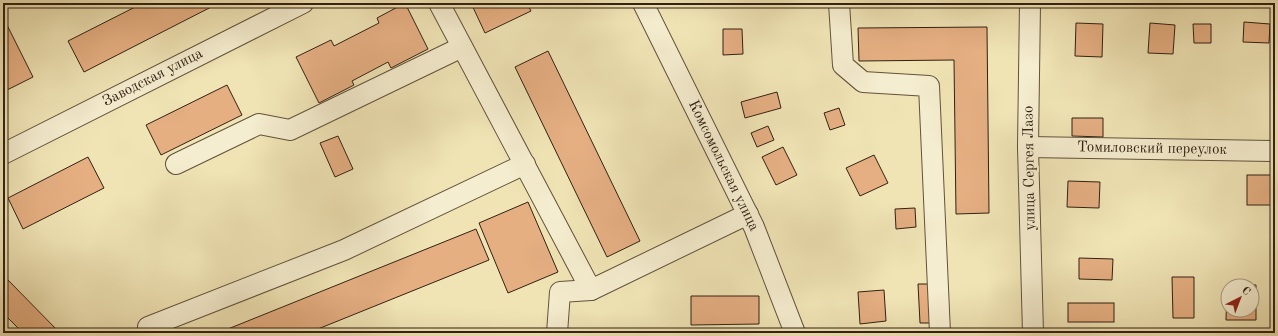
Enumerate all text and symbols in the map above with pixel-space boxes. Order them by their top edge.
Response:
street label: Заводская улица [100,46,206,110]
street label: Комсомольская улица [685,98,761,234]
street label: улица Сергея Лазо [1021,105,1039,231]
street label: Томиловский переулок [1077,140,1228,158]
north arrow [1220,278,1260,318]
text: С [1239,285,1252,298]

